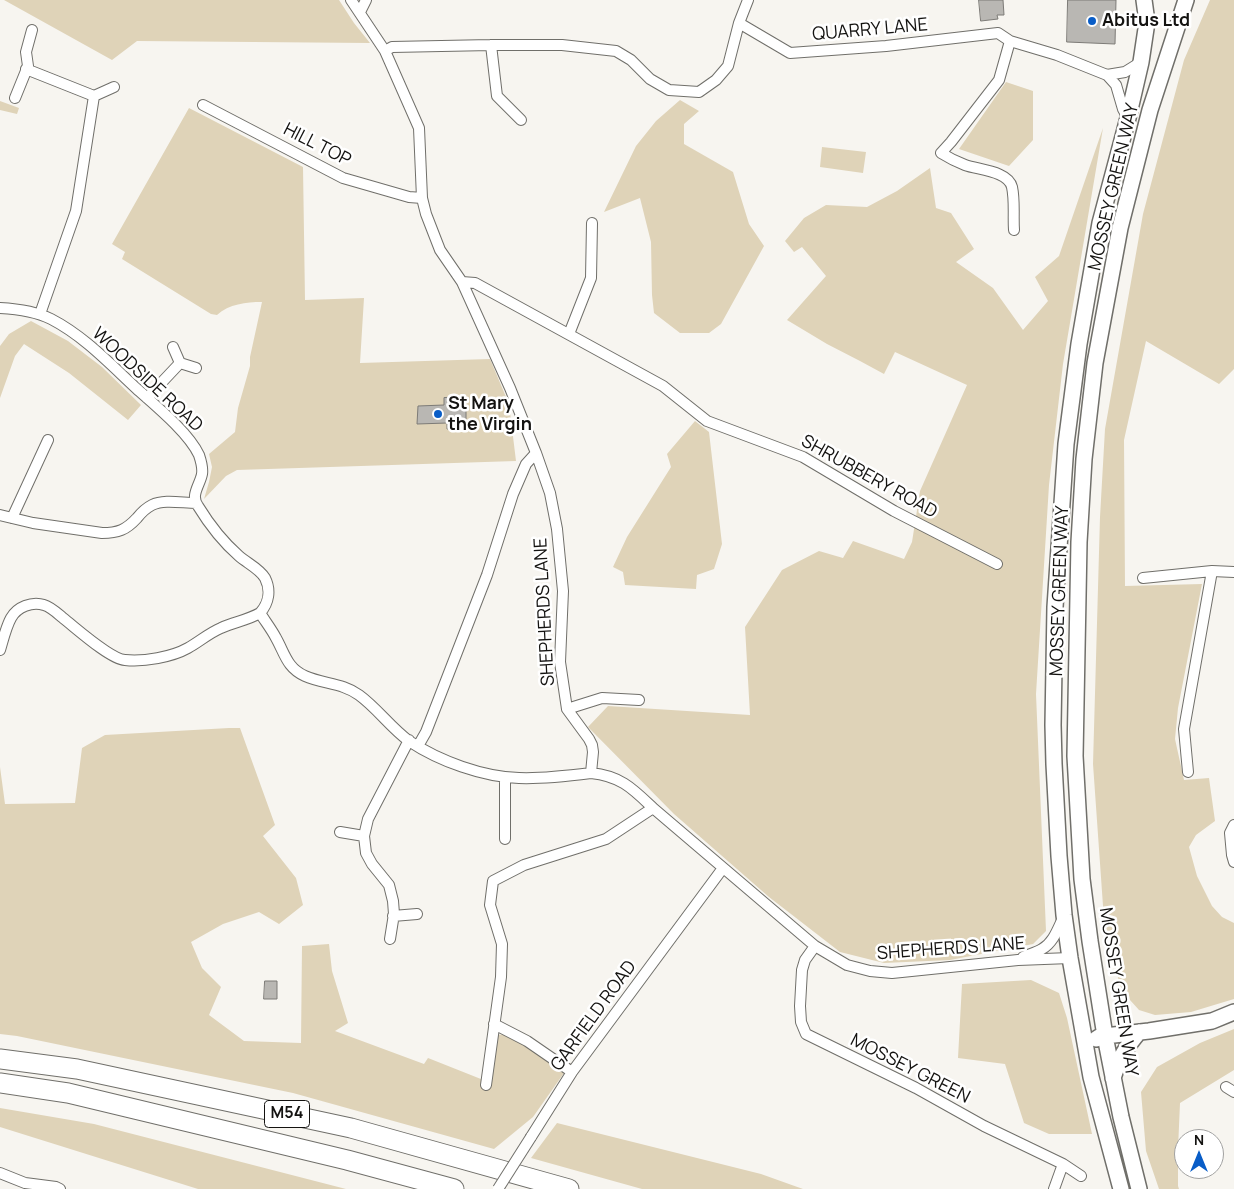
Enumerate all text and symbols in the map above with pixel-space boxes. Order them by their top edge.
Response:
place label: Abitus Ltd [1102,10,1190,32]
street label: QUARRY LANE [811,14,929,46]
marker: Abitus Ltd [1086,15,1098,27]
street label: MOSSEY GREEN WAY [1084,101,1144,273]
street label: HILL TOP [280,119,354,171]
street label: WOODSIDE ROAD [87,323,207,437]
place label: St Mary the Virgin [448,393,532,436]
marker: St Mary the Virgin [432,408,444,420]
street label: SHRUBBERY ROAD [797,431,941,523]
street label: MOSSEY GREEN WAY [1046,505,1074,677]
street label: SHEPHERDS LANE [530,537,560,687]
street label: MOSSEY GREEN WAY [1094,906,1142,1078]
street label: SHEPHERDS LANE [876,933,1026,965]
street label: GARFIELD ROAD [547,957,641,1075]
street label: MOSSEY GREEN [847,1030,973,1108]
road number: M54 [264,1100,310,1128]
north arrow [1174,1129,1224,1179]
text: N [1194,1130,1204,1149]

